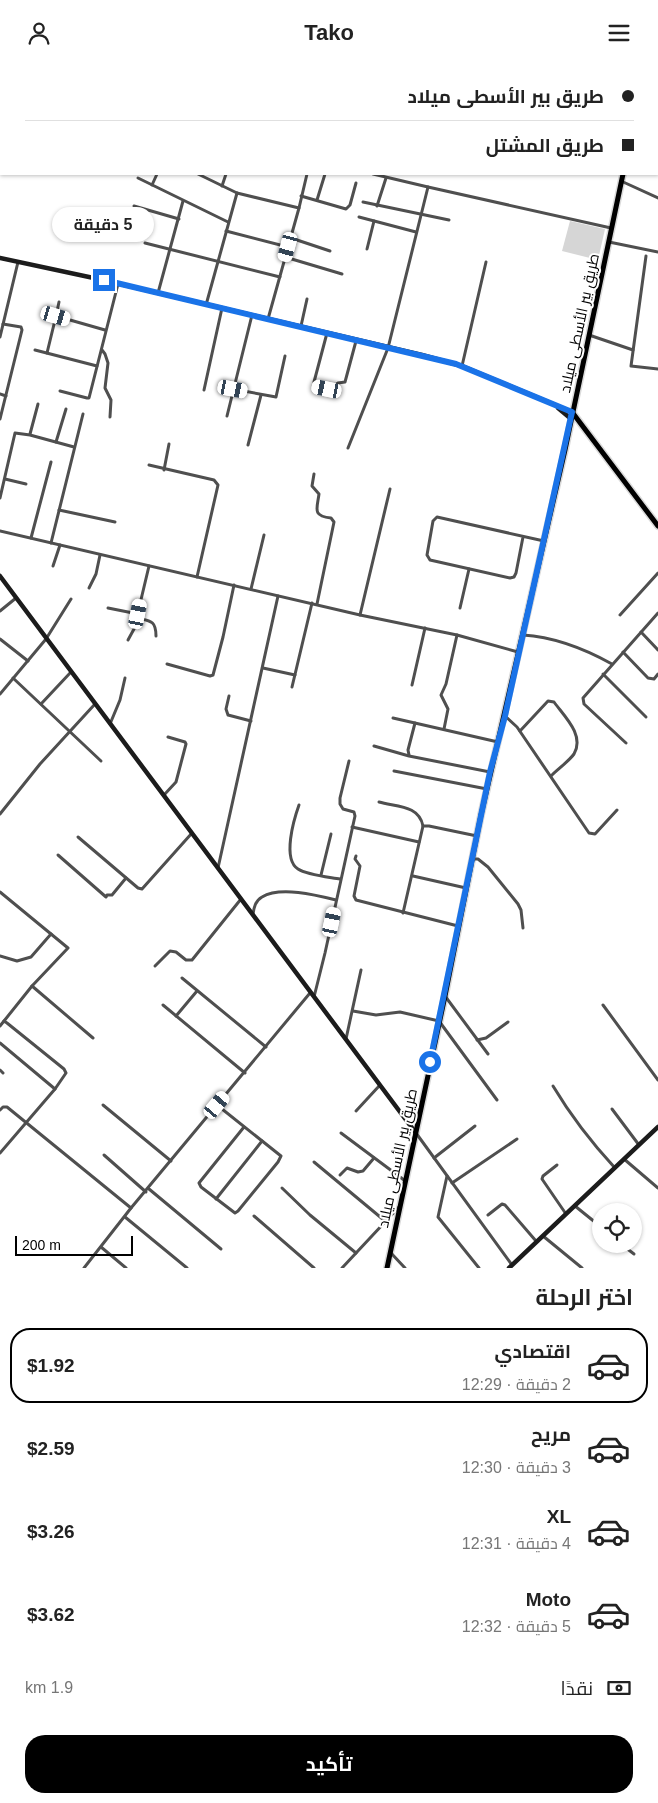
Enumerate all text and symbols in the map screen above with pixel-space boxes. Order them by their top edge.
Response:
icon: person [25,19,53,47]
icon: menu [605,19,633,47]
text: Tako [304,20,354,45]
text: طريق بير الأسطى ميلاد [407,86,604,107]
text: طريق المشتل [486,135,604,156]
callout: 5 دقيقة [53,207,155,243]
text: 5 دقيقة [74,216,132,233]
car [276,231,299,263]
street label: طريق بير الأسطى ميلاد [556,252,604,394]
route end [93,269,115,291]
car [39,305,72,327]
car [216,379,249,399]
car [310,379,343,399]
car [127,598,148,630]
car [321,906,342,938]
route start [419,1051,441,1073]
street label: طريق بير الأسطى ميلاد [374,1087,422,1229]
car [201,1089,232,1121]
map controls [592,1203,642,1253]
button: locate [592,1203,642,1253]
scale bar [15,1233,132,1256]
text: 200 m [22,1237,61,1253]
text: اختر الرحلة [535,1285,633,1310]
text: اقتصادي [495,1341,571,1362]
icon: car [586,1343,631,1388]
text: $1.92 [27,1355,75,1376]
text: 2 دقيقة · 12:29 [462,1376,571,1393]
text: مريح [531,1424,571,1445]
icon: car [586,1426,631,1471]
text: $2.59 [27,1438,75,1459]
text: 3 دقيقة · 12:30 [462,1459,571,1476]
text: XL [547,1506,571,1527]
icon: car [586,1509,631,1554]
text: $3.26 [27,1521,75,1542]
text: 4 دقيقة · 12:31 [462,1535,571,1552]
text: Moto [526,1589,571,1610]
icon: car [586,1592,631,1637]
text: $3.62 [27,1604,75,1625]
text: 5 دقيقة · 12:32 [462,1618,571,1635]
icon: cash [605,1674,633,1702]
text: نقدًا [561,1678,593,1699]
text: 1.9 km [25,1679,73,1696]
button: تأكيد [25,1735,633,1793]

